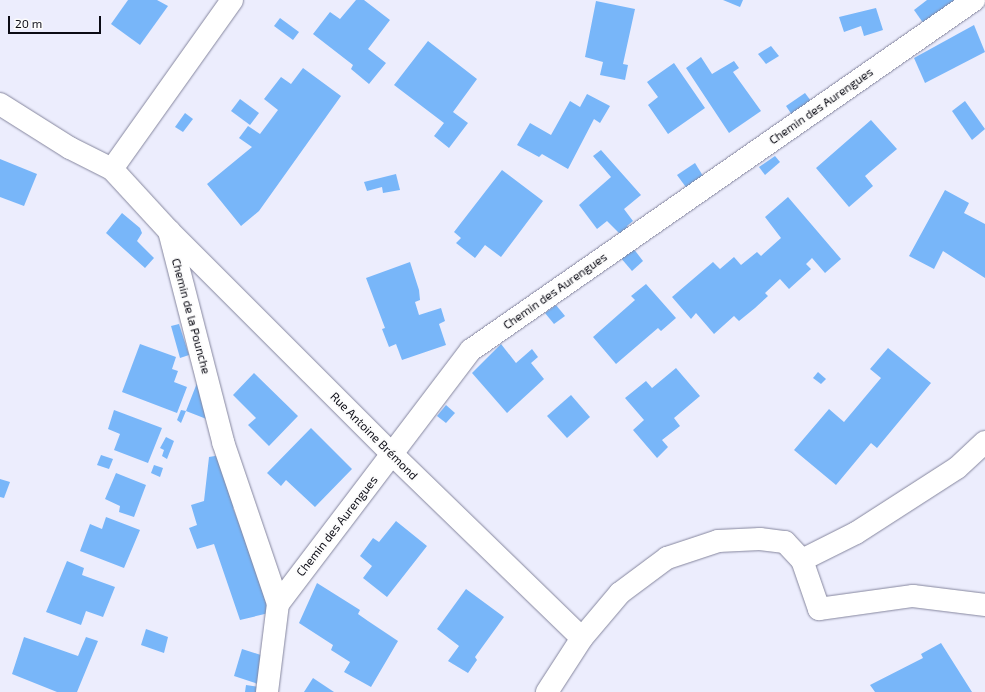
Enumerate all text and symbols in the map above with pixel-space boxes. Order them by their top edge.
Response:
scale bar [10,8,103,34]
text: 20 m [15,16,42,30]
street label: Chemin des Aurengues [766,65,876,147]
street label: Chemin des Aurengues [500,250,610,332]
street label: Chemin de la Pounche [169,257,213,375]
street label: Rue Antoine Brémond [327,389,421,483]
street label: Chemin des Aurengues [293,473,381,579]

